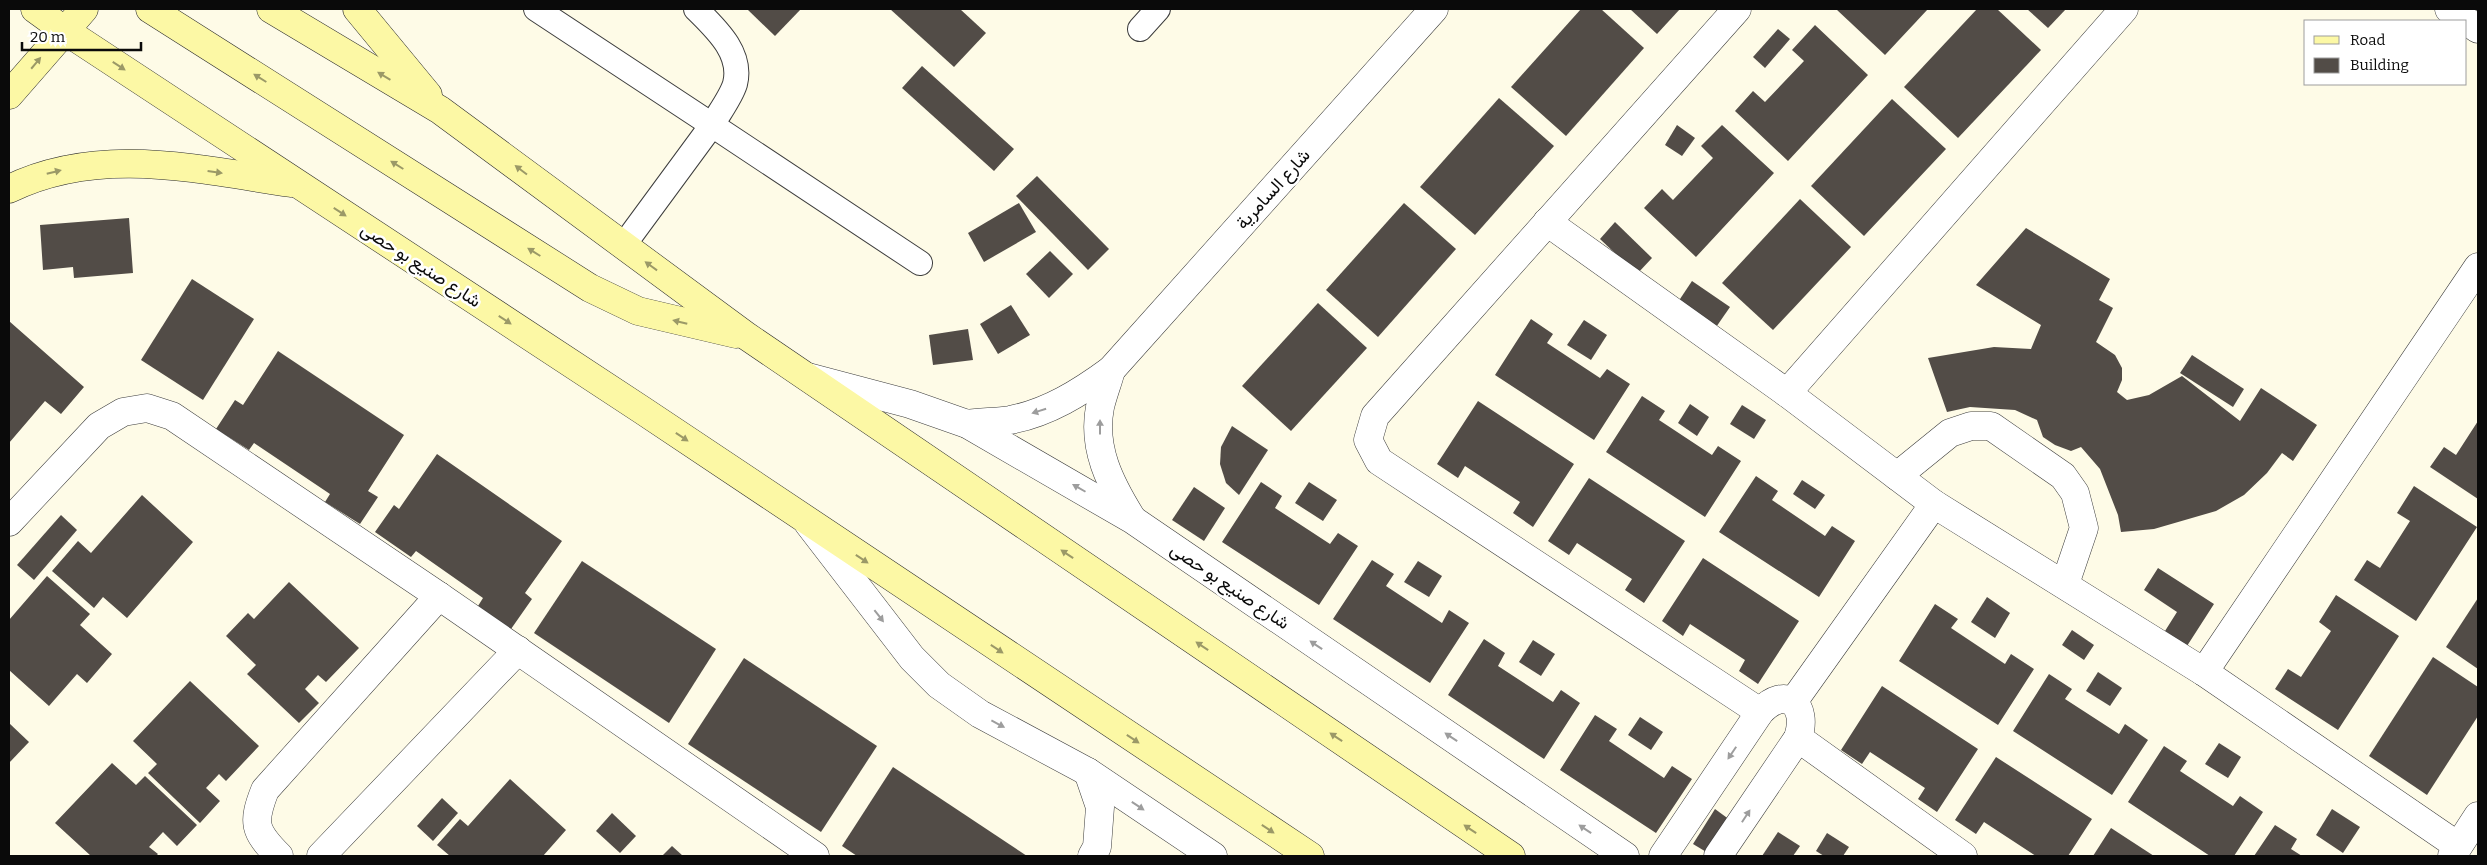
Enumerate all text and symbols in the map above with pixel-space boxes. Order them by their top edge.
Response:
scale bar [22,20,141,52]
legend [2304,20,2467,85]
text: 20 m [30,28,66,46]
text: Road [2350,31,2385,49]
one-way arrow [31,56,42,69]
text: Building [2350,56,2409,74]
one-way arrow [113,62,126,71]
one-way arrow [377,72,390,81]
one-way arrow [253,74,266,83]
street label: شارع السامرية [1231,144,1316,234]
one-way arrow [390,161,404,170]
one-way arrow [514,165,528,175]
one-way arrow [47,168,62,176]
one-way arrow [208,169,224,177]
one-way arrow [334,207,347,216]
street label: شارع صنيع بو حصى [356,218,485,313]
one-way arrow [528,248,541,257]
one-way arrow [645,261,658,272]
one-way arrow [499,315,512,325]
one-way arrow [672,318,687,326]
one-way arrow [1031,407,1046,415]
one-way arrow [1096,419,1104,435]
one-way arrow [675,432,689,442]
one-way arrow [1072,484,1085,493]
street label: شارع صنيع بو حصى [1166,538,1294,635]
one-way arrow [1061,549,1074,559]
one-way arrow [855,554,869,564]
one-way arrow [874,609,885,622]
one-way arrow [1195,641,1208,651]
one-way arrow [1310,641,1323,650]
one-way arrow [991,644,1004,654]
one-way arrow [991,720,1006,728]
one-way arrow [1329,732,1343,742]
one-way arrow [1444,732,1457,742]
one-way arrow [1126,734,1139,743]
one-way arrow [1727,746,1737,760]
one-way arrow [1132,801,1145,811]
one-way arrow [1742,810,1751,823]
one-way arrow [1261,824,1275,833]
one-way arrow [1464,824,1477,834]
one-way arrow [1578,824,1591,834]

